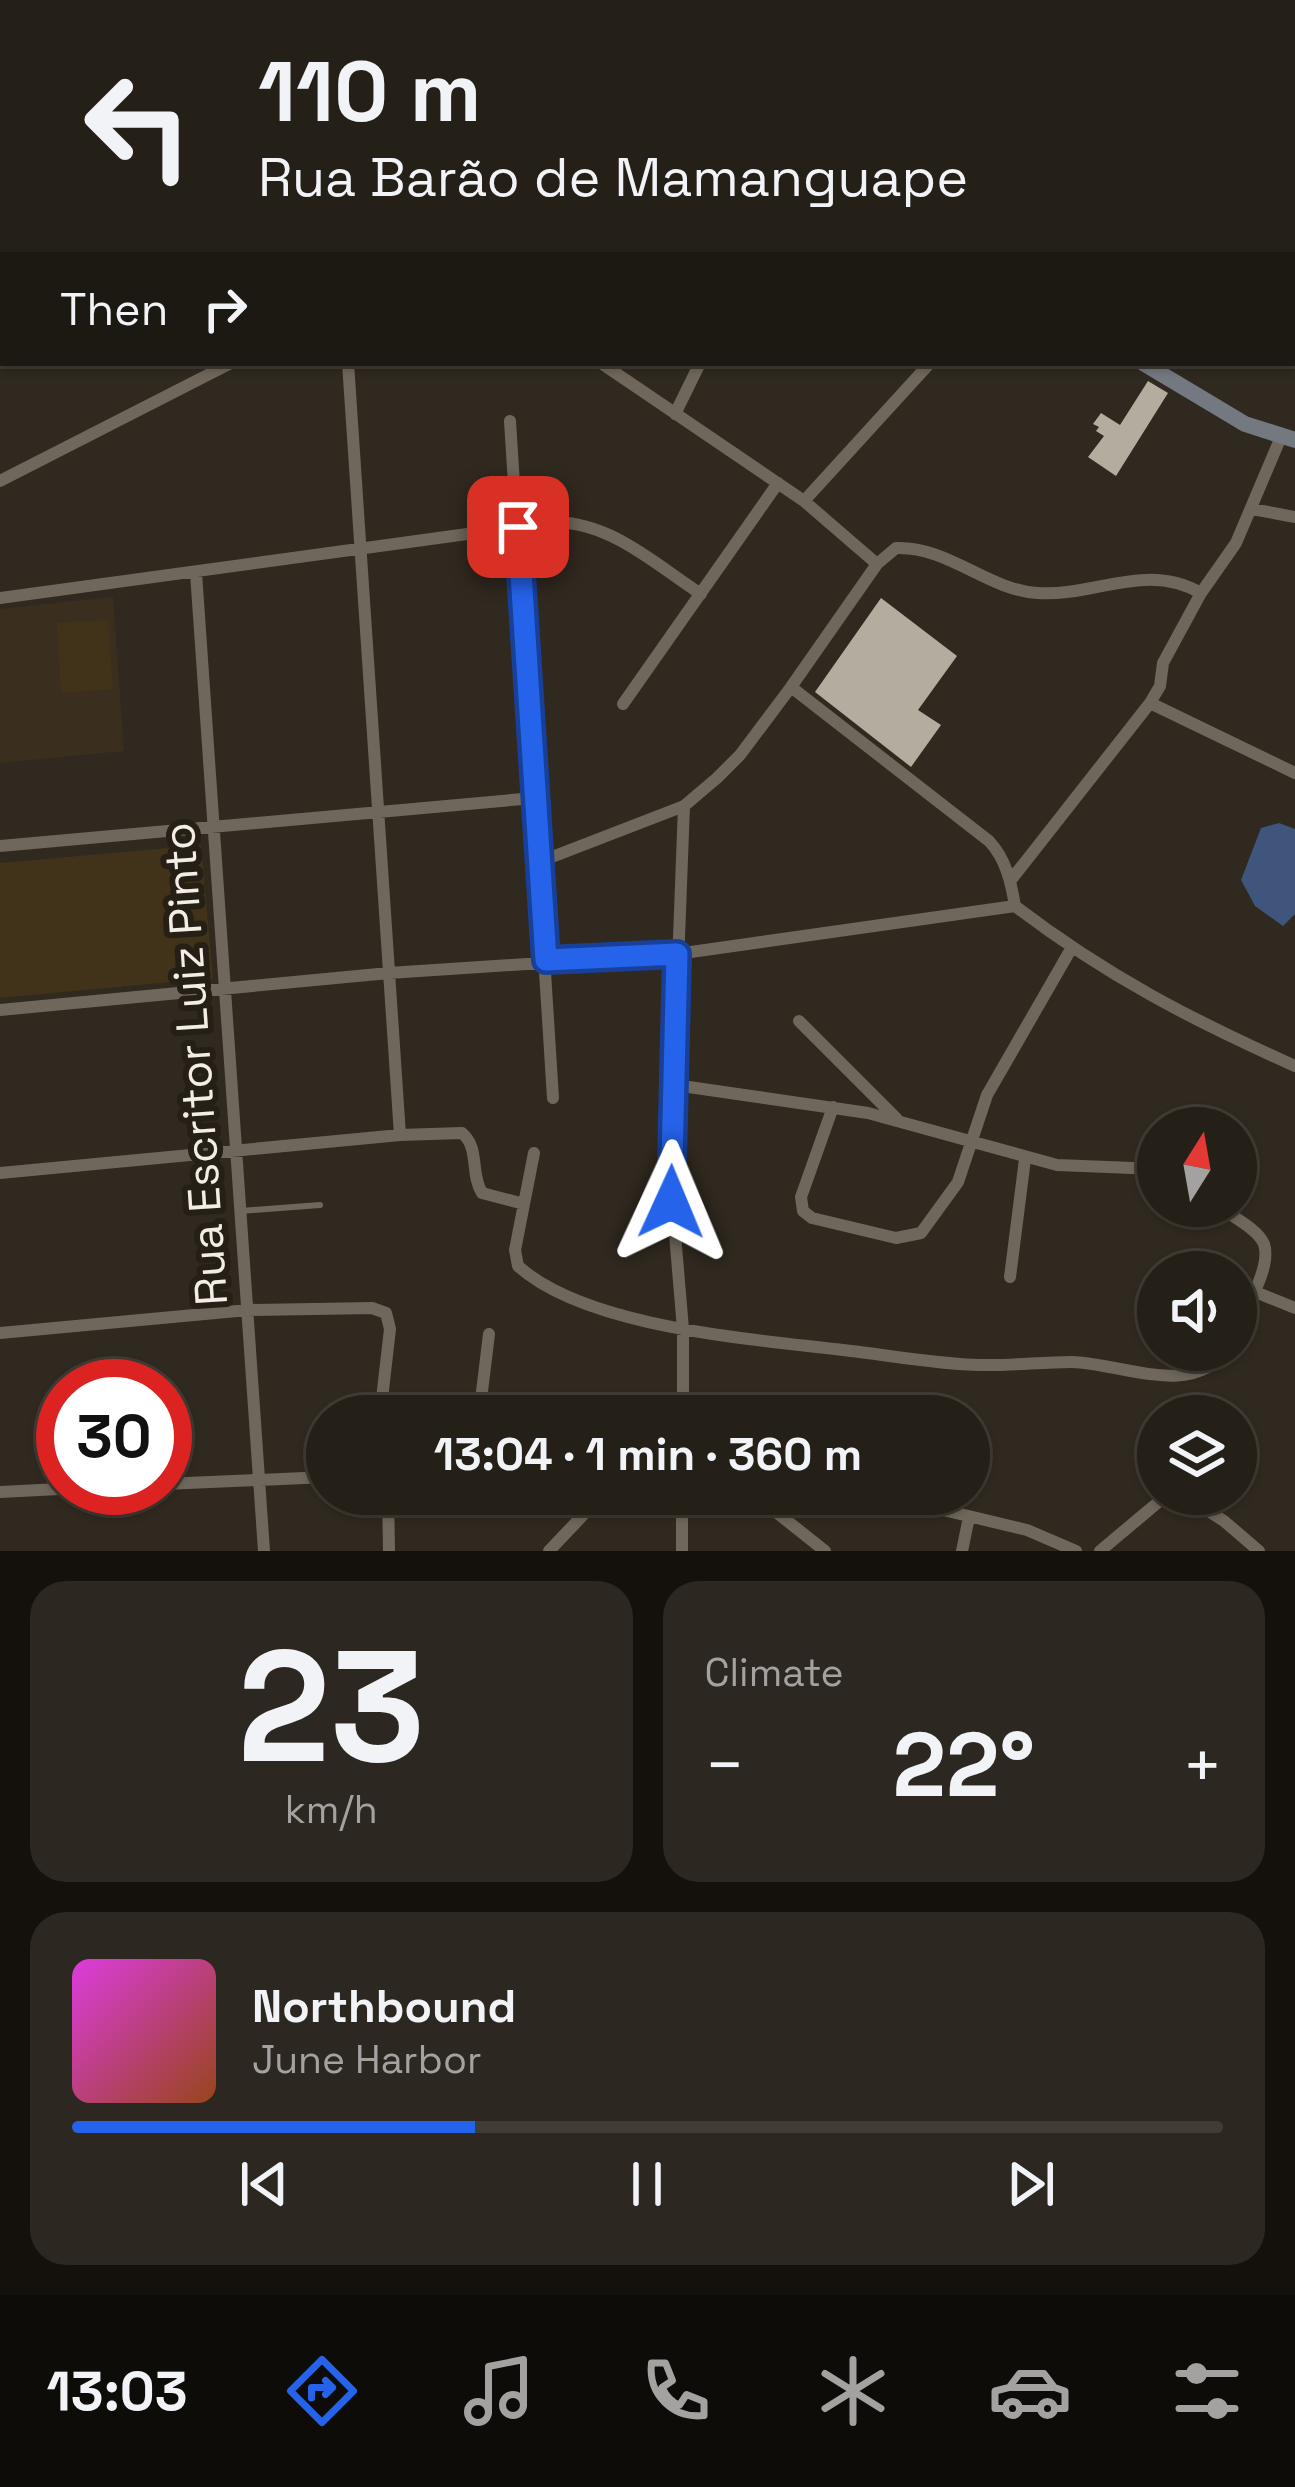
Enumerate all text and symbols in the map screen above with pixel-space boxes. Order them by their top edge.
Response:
text: 110 m [258,38,481,146]
icon: left [60,48,216,204]
text: Rua Barão de Mamanguape [258,143,968,212]
icon: right [192,276,258,342]
text: Then [60,281,168,338]
pin [467,476,569,578]
icon: arrive [485,494,551,560]
street label: Rua Escritor Luiz Pinto [150,820,240,1308]
north arrow [1137,1107,1257,1227]
map controls [1137,1107,1257,1515]
position arrow [608,1139,734,1265]
button: sound [1137,1251,1257,1371]
speed limit sign: 30 [36,1359,192,1515]
button: layers [1137,1395,1257,1515]
text: 13:04 · 1 min · 360 m [434,1426,862,1483]
text: 23 [237,1607,425,1807]
text: Climate [705,1648,844,1697]
text: 22° [893,1707,1035,1822]
text: − [705,1723,745,1807]
text: + [1182,1723,1223,1807]
text: km/h [285,1785,378,1834]
text: Northbound [252,1978,516,2035]
text: June Harbor [252,2035,482,2084]
icon: previous [231,2151,297,2217]
icon: pause [614,2151,680,2217]
icon: next [998,2151,1064,2217]
icon: directions [280,2349,364,2433]
icon: music [457,2349,541,2433]
icon: phone [634,2349,718,2433]
icon: climate [811,2349,895,2433]
icon: car [988,2349,1072,2433]
icon: filters [1165,2349,1249,2433]
text: 13:03 [46,2357,188,2426]

